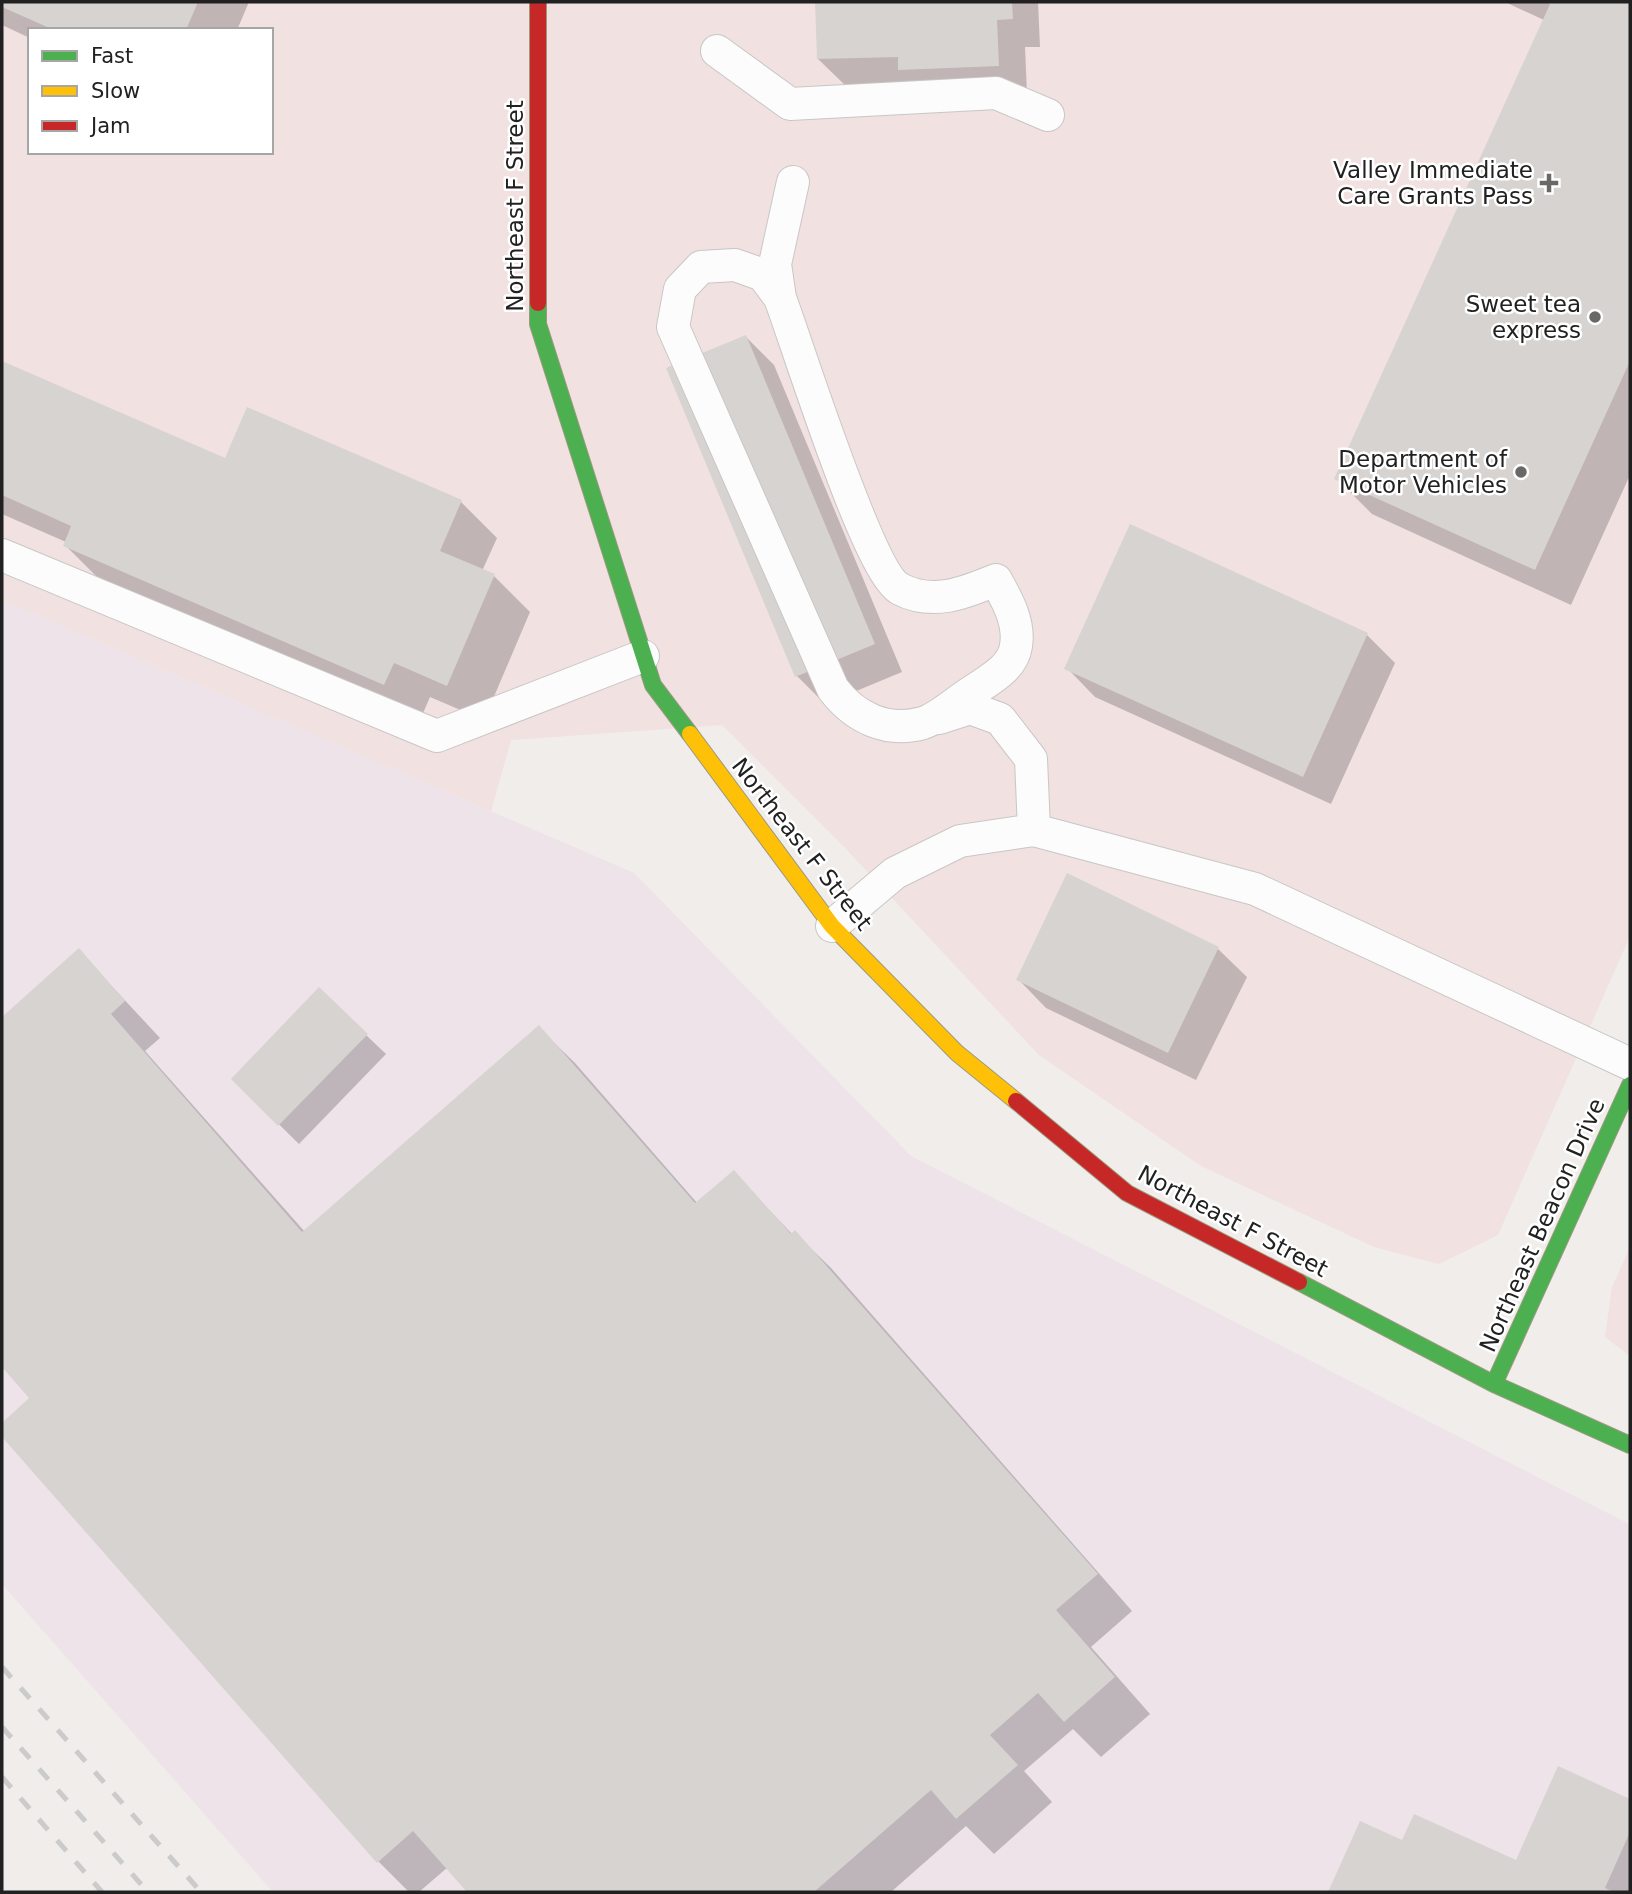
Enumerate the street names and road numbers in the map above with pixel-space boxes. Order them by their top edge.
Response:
street label: Northeast F Street [502,100,528,312]
street label: Northeast F Street [727,753,877,935]
street label: Northeast Beacon Drive [1474,1094,1610,1356]
street label: Northeast F Street [1134,1160,1332,1282]

